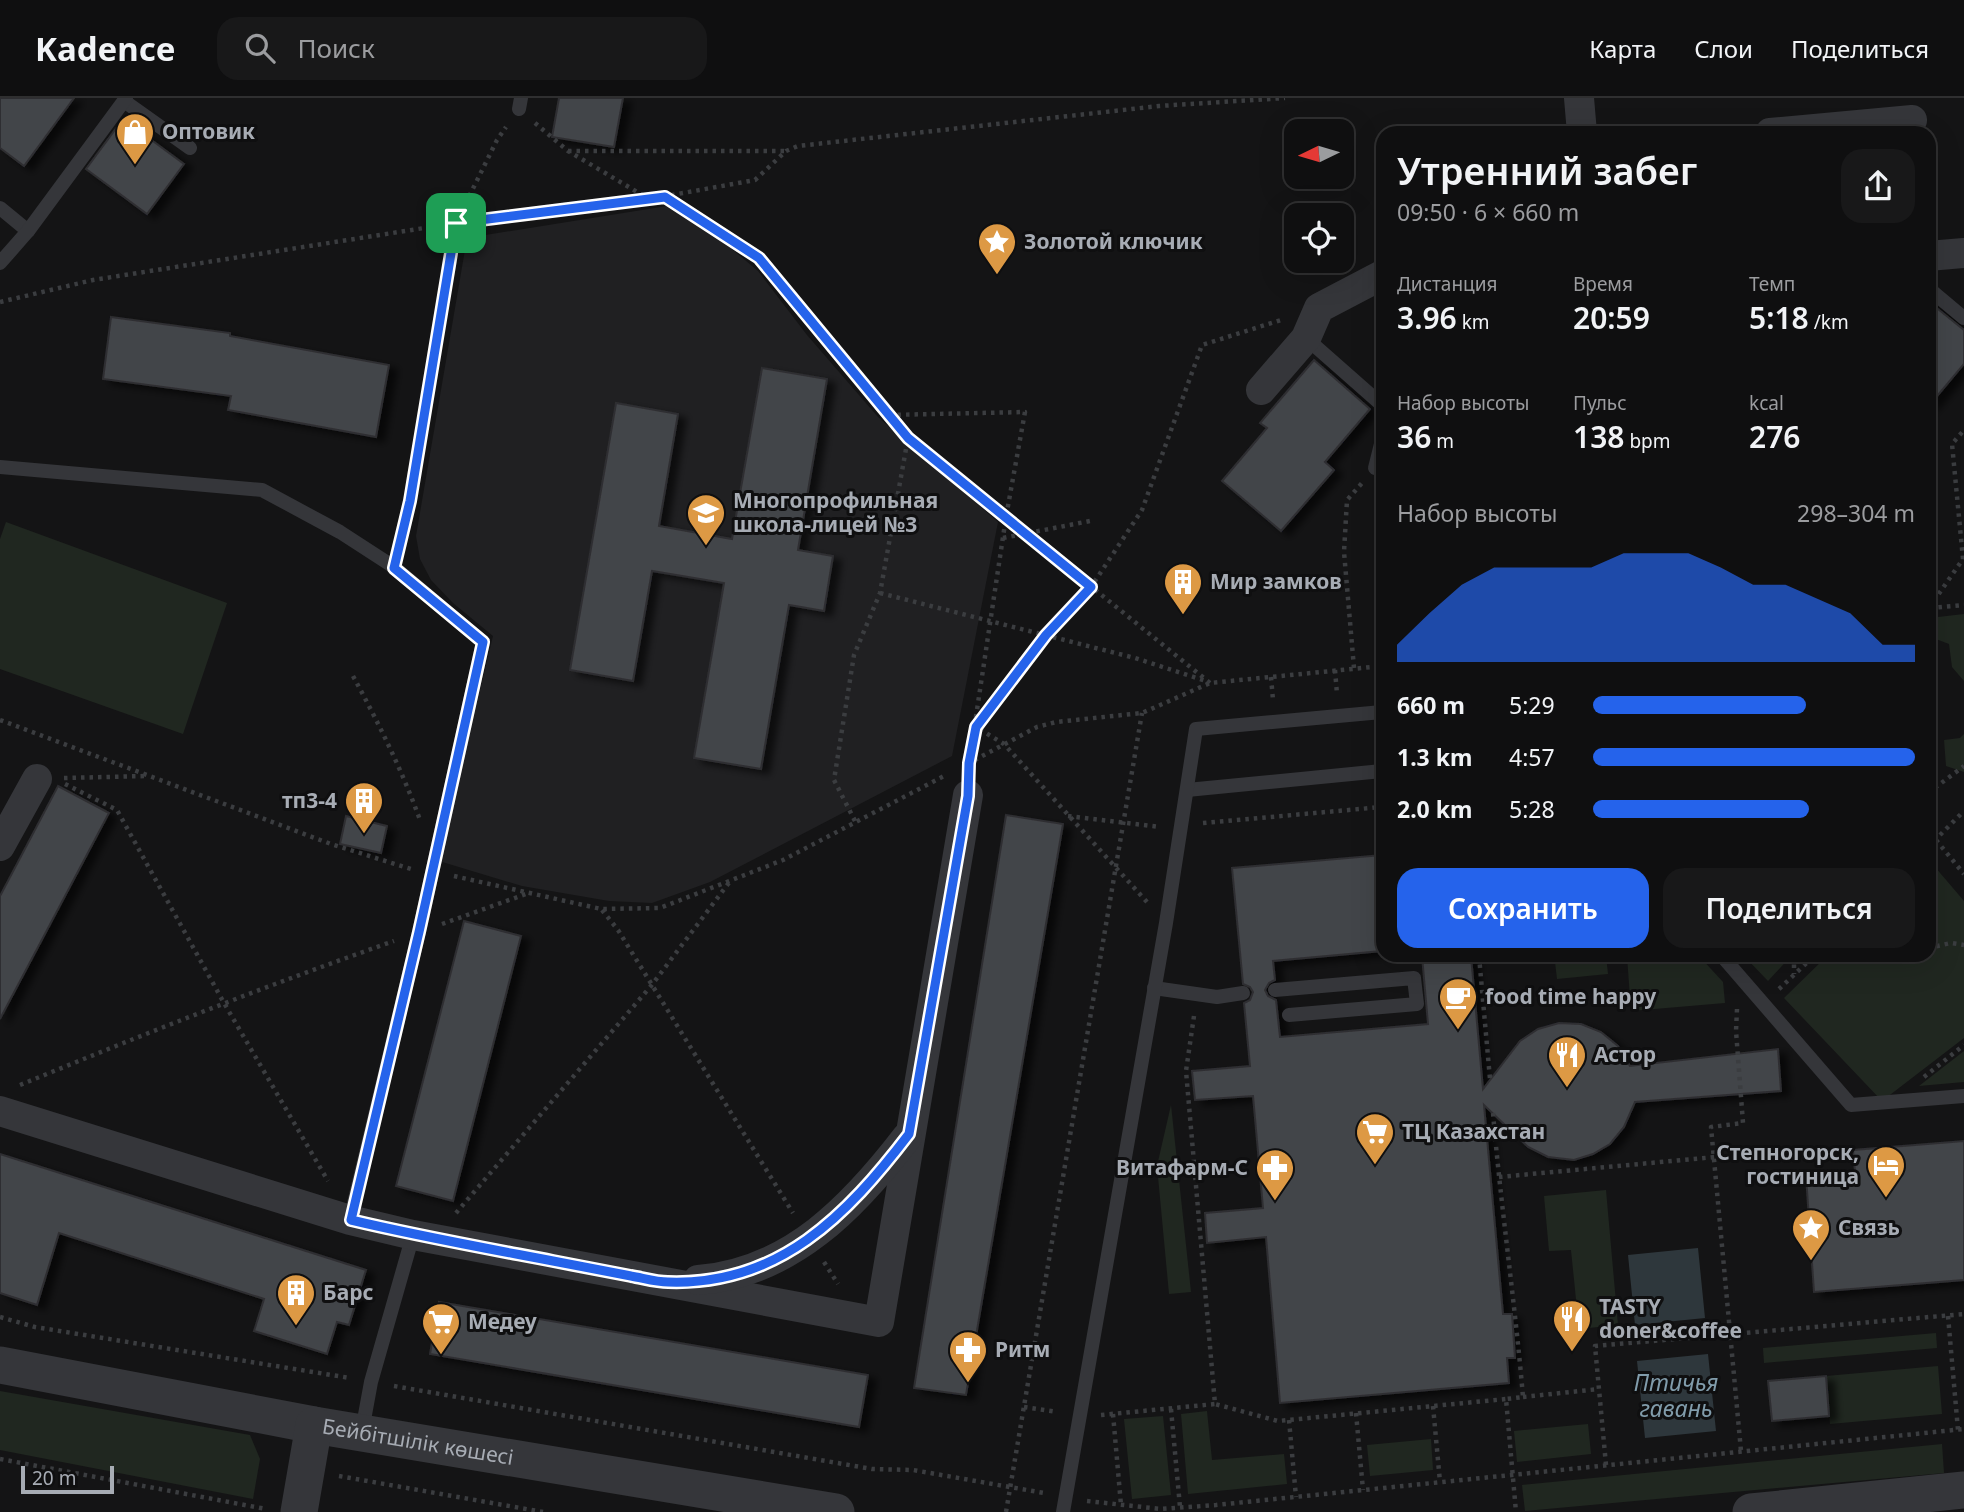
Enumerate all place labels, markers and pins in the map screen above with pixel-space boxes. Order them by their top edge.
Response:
shop icon: Оптовик [114,111,156,166]
place label: Оптовик [162,117,255,145]
pin [426,193,486,253]
place icon: Золотой ключик [976,221,1018,276]
place label: Золотой ключик [1024,227,1203,255]
place label: Многопрофильная школа-лицей №3 [733,486,938,538]
school or university icon: Многопрофильная школа-лицей №3 [685,492,727,547]
building icon: Мир замков [1162,561,1204,616]
place label: Мир замков [1210,567,1342,595]
building icon: тп3-4 [343,780,385,835]
place label: тп3-4 [282,786,337,814]
cafe icon: food time happy [1437,976,1479,1031]
place label: food time happy [1485,982,1656,1010]
restaurant icon: Астор [1546,1034,1588,1089]
place label: Астор [1594,1040,1656,1068]
supermarket icon: ТЦ Казахстан [1354,1111,1396,1166]
place label: ТЦ Казахстан [1402,1117,1545,1145]
place label: Степногорск, гостиница [1716,1138,1859,1190]
hotel icon: Степногорск, гостиница [1865,1144,1907,1199]
pharmacy icon: Витафарм-С [1254,1147,1296,1202]
place label: Витафарм-С [1116,1153,1248,1181]
place icon: Связь [1790,1207,1832,1262]
place label: Связь [1838,1213,1900,1241]
building icon: Барс [275,1272,317,1327]
place label: Барс [323,1278,373,1306]
place label: TASTY doner&coffee [1599,1292,1742,1344]
restaurant icon: TASTY doner&coffee [1551,1298,1593,1353]
supermarket icon: Медеу [420,1301,462,1356]
place label: Медеу [468,1307,537,1335]
pharmacy icon: Ритм [947,1329,989,1384]
place label: Ритм [995,1335,1050,1363]

